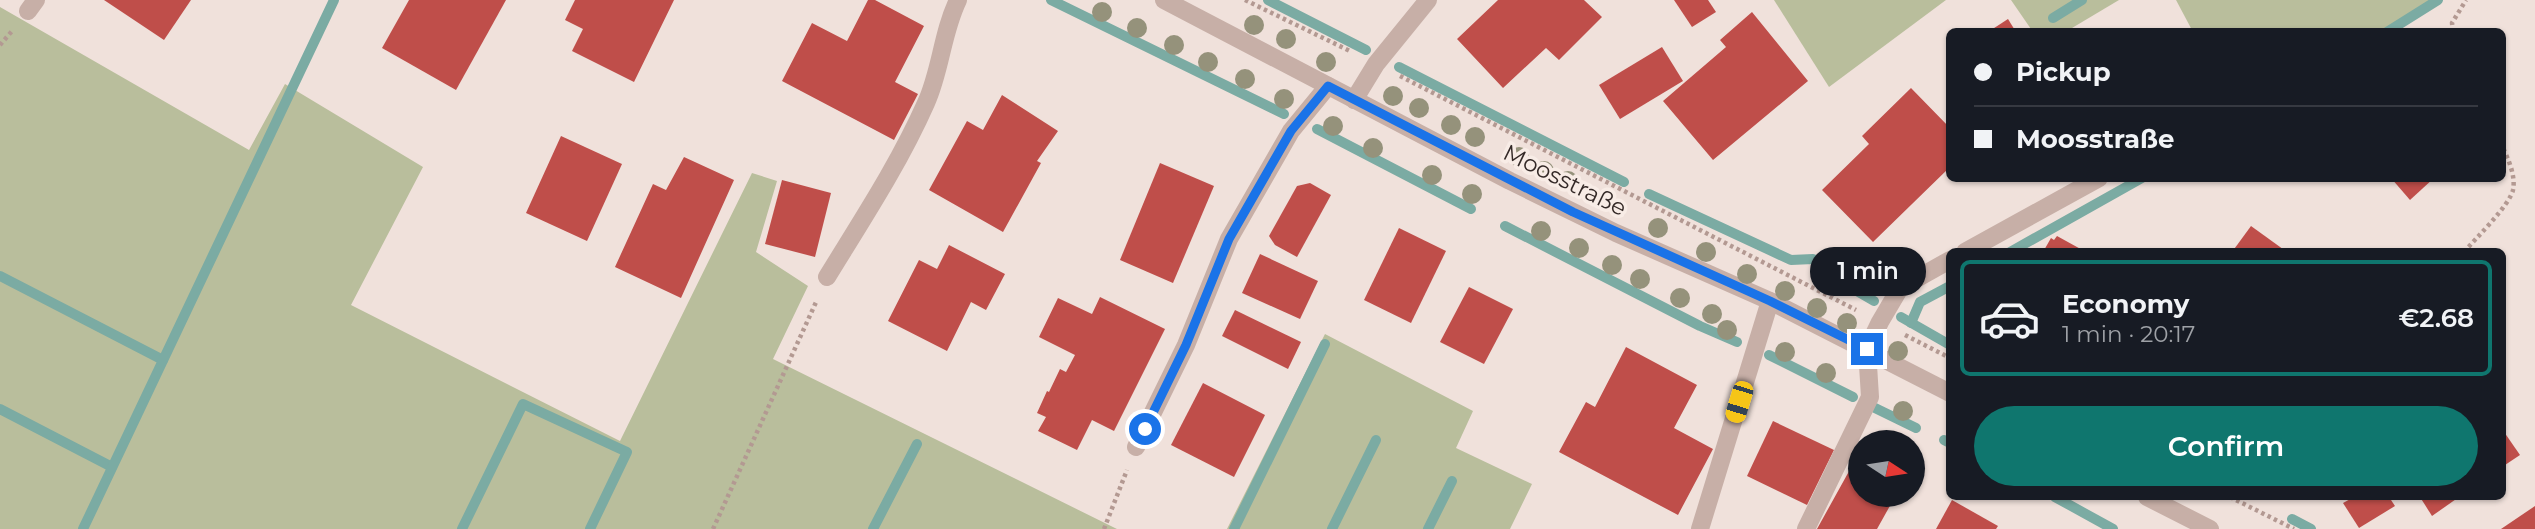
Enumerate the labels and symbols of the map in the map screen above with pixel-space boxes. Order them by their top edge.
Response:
street label: Moosstraße [1499,138,1631,222]
callout: 1 min [1809,247,1925,296]
route end [1851,333,1883,365]
car [1723,379,1756,425]
route start [1129,413,1161,445]
north arrow [1848,430,1925,508]

